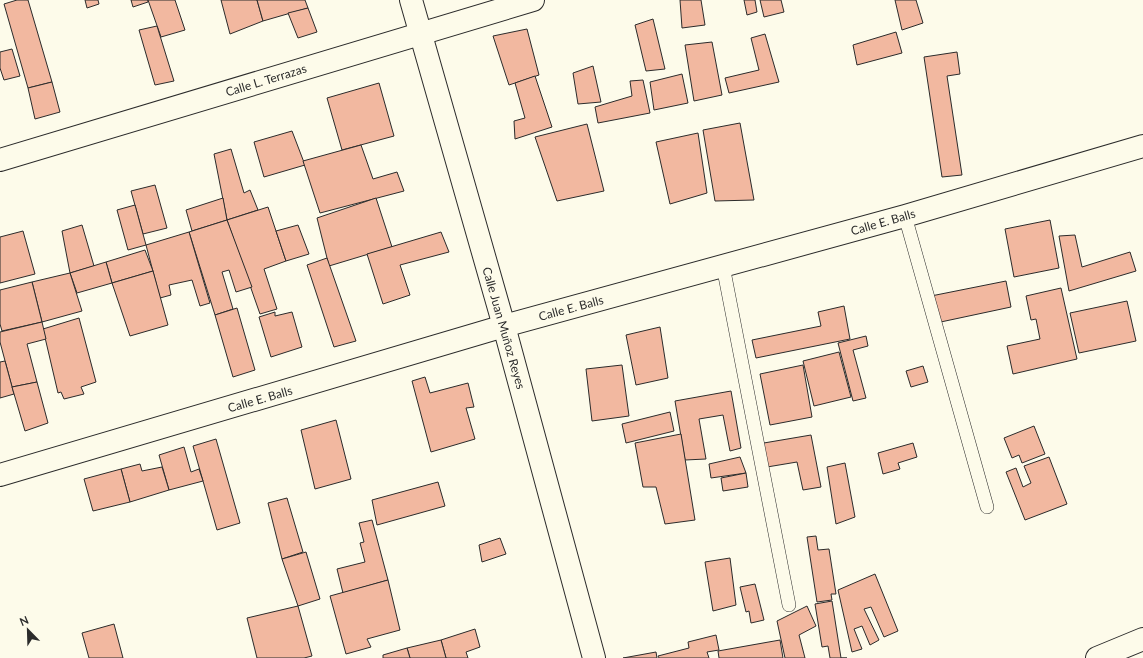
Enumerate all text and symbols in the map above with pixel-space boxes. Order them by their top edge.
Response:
street label: Calle L. Terrazas [224,61,308,99]
street label: Calle E. Balls [849,206,917,238]
street label: Calle Juan Muñoz Reyes [479,265,529,391]
street label: Calle E. Balls [537,292,605,324]
street label: Calle E. Balls [226,383,294,415]
north arrow [8,610,48,650]
text: N [17,613,30,628]

